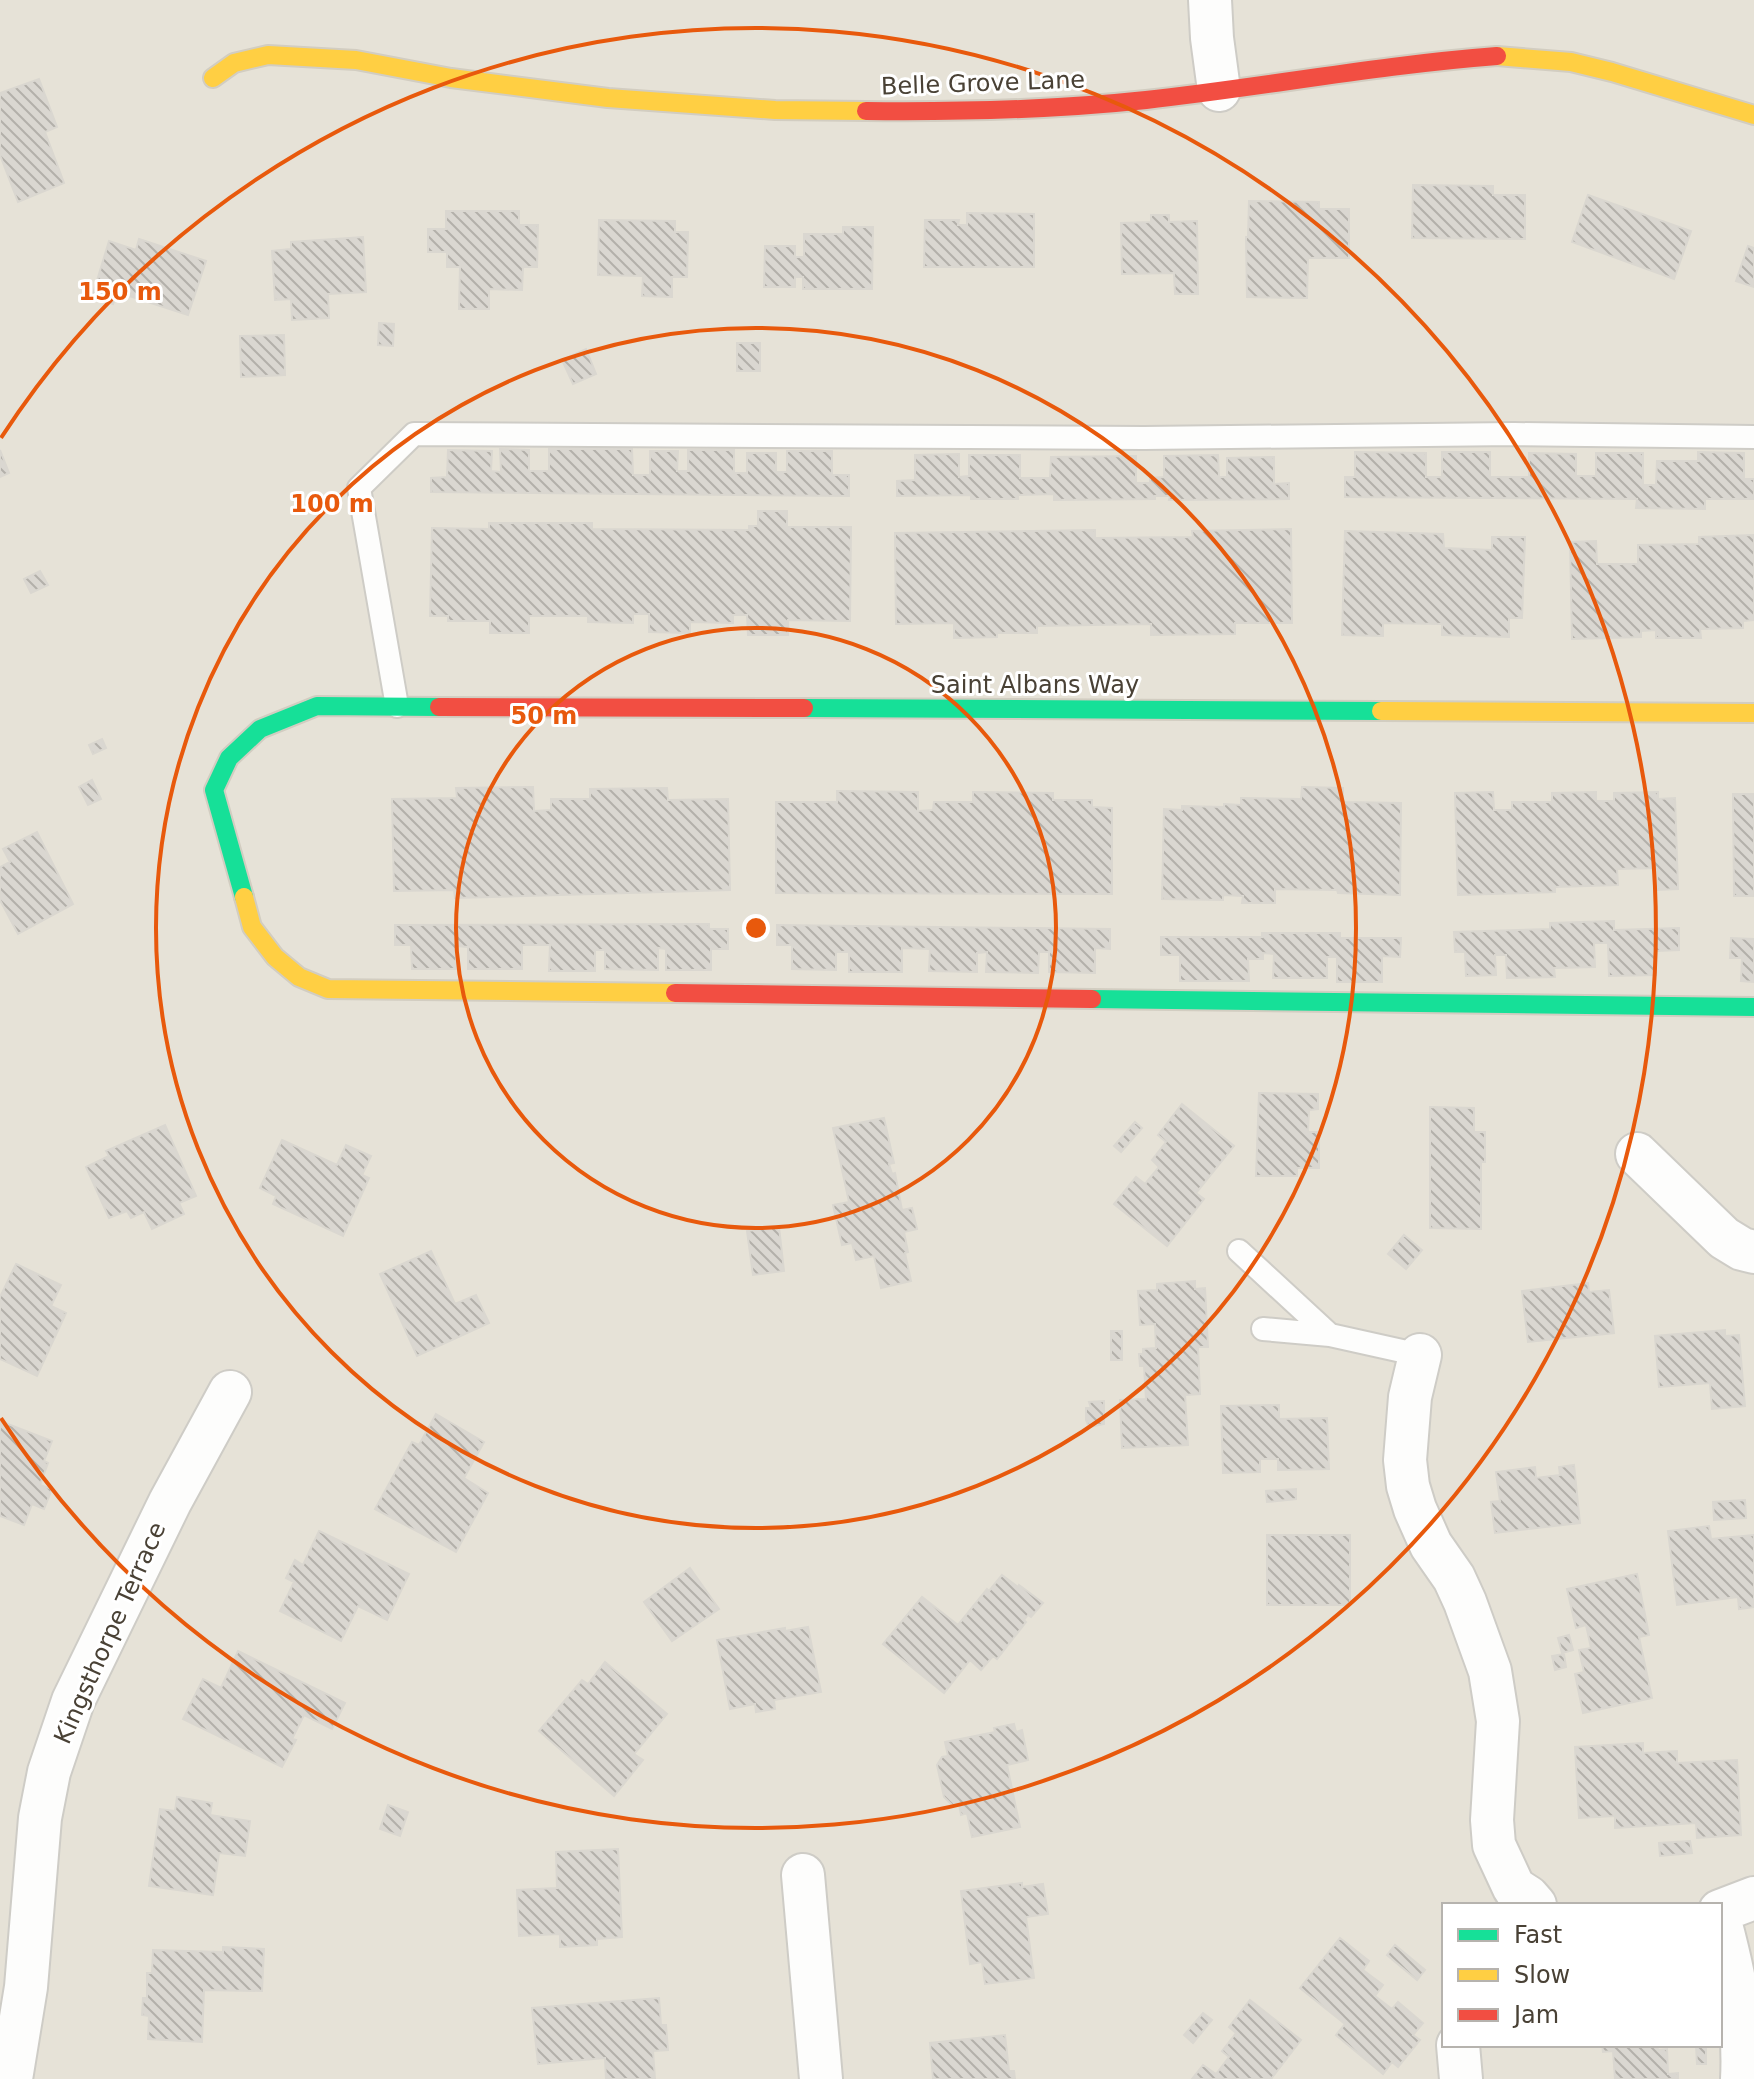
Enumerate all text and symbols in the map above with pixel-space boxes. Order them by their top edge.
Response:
street label: Belle Grove Lane [880,65,1086,101]
text: 150 m [78,278,162,306]
text: 100 m [290,490,374,518]
street label: Saint Albans Way [931,671,1139,699]
text: 50 m [511,702,577,730]
centre of rings [742,914,770,942]
street label: Kingsthorpe Terrace [49,1518,171,1748]
legend [1442,1903,1722,2047]
text: Fast [1514,1921,1562,1949]
text: Slow [1514,1961,1570,1989]
text: Jam [1512,2001,1559,2029]

